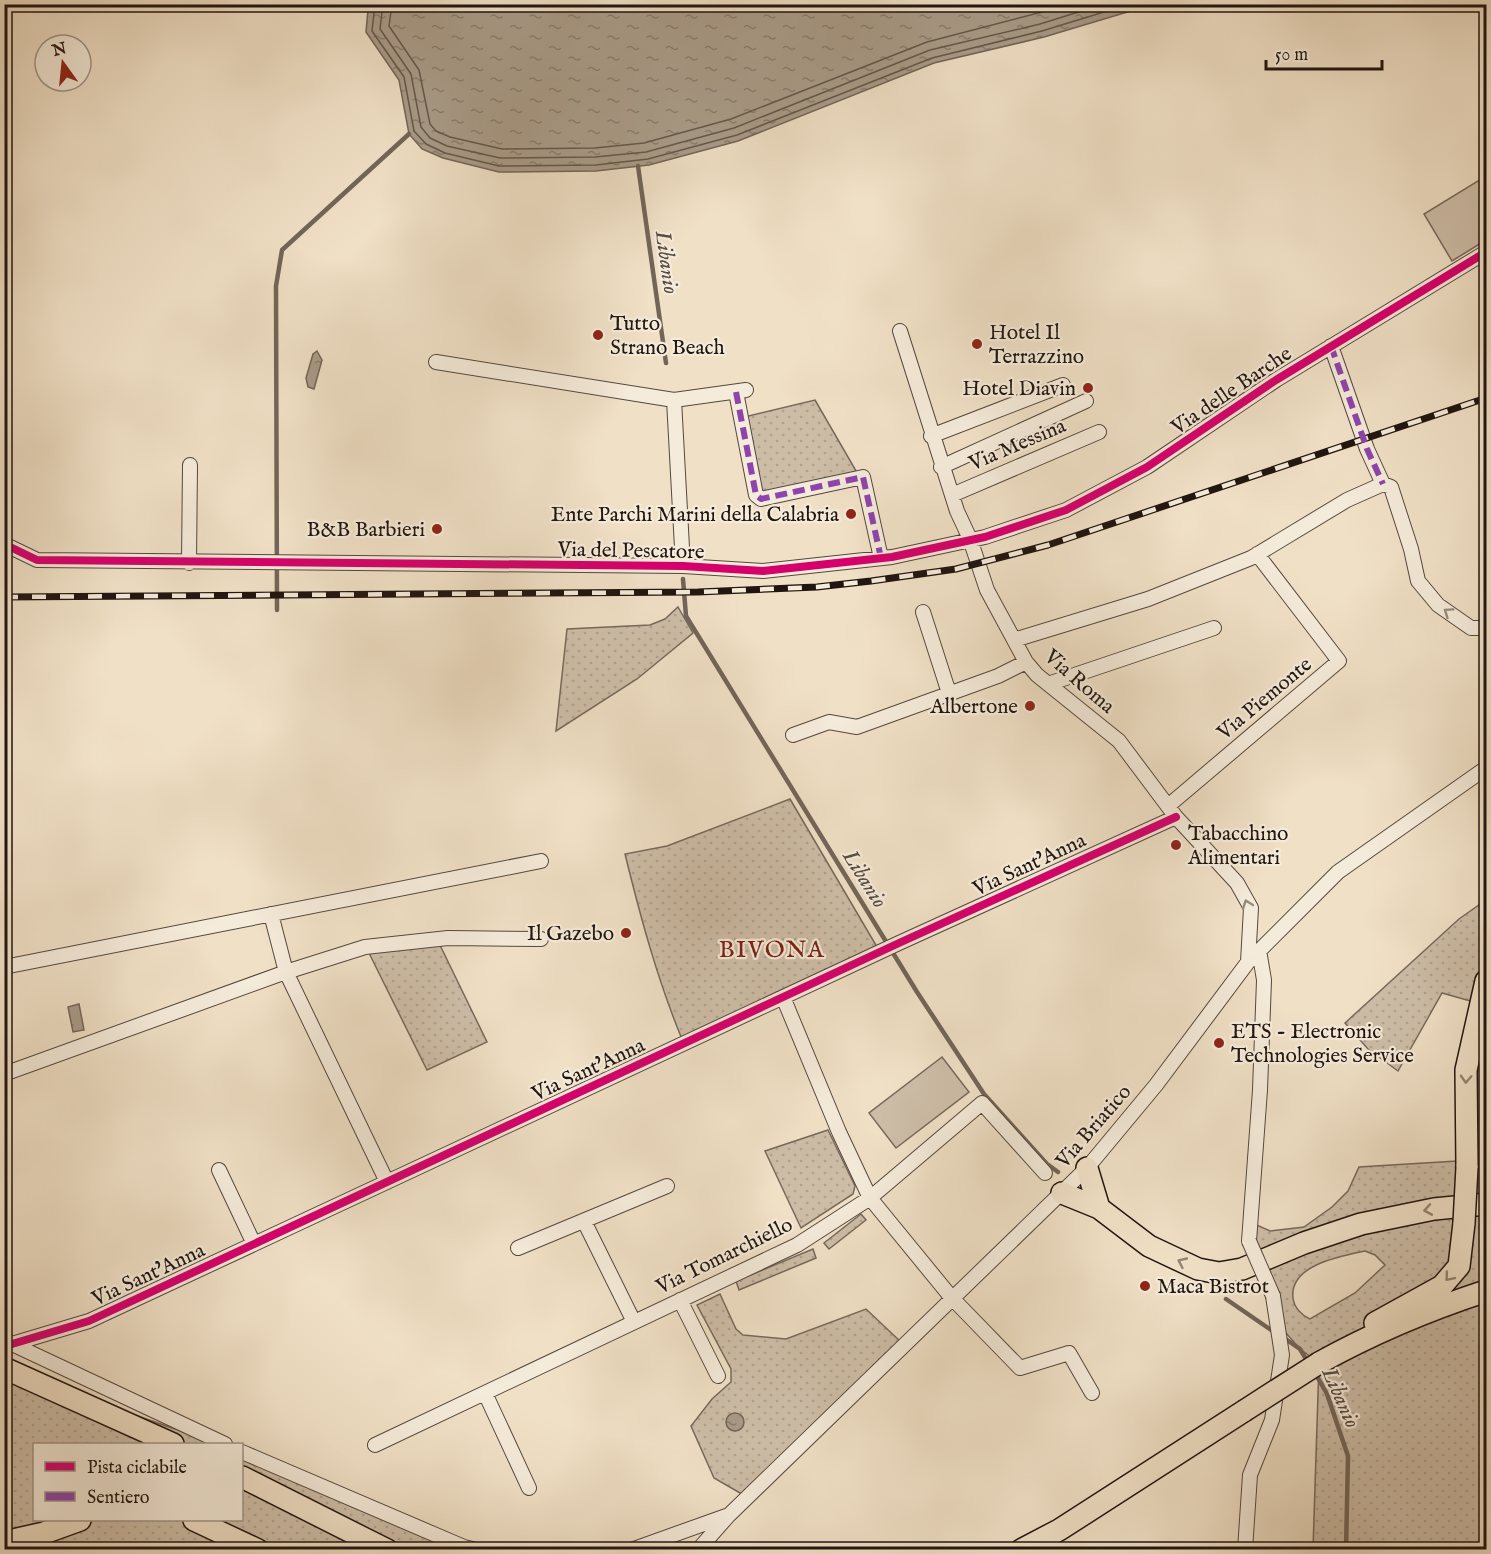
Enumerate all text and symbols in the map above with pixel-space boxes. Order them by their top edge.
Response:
north arrow [33,33,93,93]
scale bar [1266,33,1382,71]
text: N [49,39,69,62]
text: 50 m [1275,44,1308,67]
water label: Libanio [648,228,684,296]
place label: Tutto Strano Beach [610,311,725,362]
place label: Hotel Il Terrazzino [989,320,1084,371]
marker: Tutto Strano Beach [591,328,605,342]
marker: Hotel Il Terrazzino [970,337,984,351]
street label: Via delle Barche [1165,341,1298,442]
place label: Hotel Diavin [962,376,1076,403]
marker: Hotel Diavin [1081,381,1095,395]
street label: Via Messina [964,412,1071,478]
place label: Ente Parchi Marini della Calabria [551,502,840,529]
marker: Ente Parchi Marini della Calabria [844,507,858,521]
place label: B&B Barbieri [307,517,425,544]
marker: B&B Barbieri [430,522,444,536]
street label: Via del Pescatore [556,537,705,566]
one-way arrow [1444,608,1455,619]
street label: Via Roma [1037,643,1121,721]
street label: Via Piemonte [1211,651,1318,747]
place label: Albertone [929,694,1018,721]
marker: Albertone [1023,699,1037,713]
place label: Tabacchino Alimentari [1187,821,1288,872]
street label: Via Sant'Anna [968,827,1091,904]
marker: Tabacchino Alimentari [1169,838,1183,852]
water label: Libanio [835,844,893,913]
one-way arrow [1242,900,1255,910]
place label: Il Gazebo [527,921,614,948]
marker: Il Gazebo [619,926,633,940]
district label: BIVONA [719,935,825,966]
place label: ETS - Electronic Technologies Service [1231,1019,1414,1070]
street label: Via Sant'Anna [527,1032,650,1109]
marker: ETS - Electronic Technologies Service [1212,1036,1226,1050]
one-way arrow [1460,1075,1473,1084]
street label: Via Briatico [1050,1079,1138,1175]
one-way arrow [1424,1203,1434,1216]
street label: Via Tomarchiello [651,1212,797,1302]
street label: Via Sant'Anna [87,1237,210,1314]
one-way arrow [1178,1257,1189,1269]
one-way arrow [1445,1270,1456,1281]
place label: Maca Bistrot [1157,1274,1269,1301]
marker: Maca Bistrot [1138,1279,1152,1293]
water label: Libanio [1314,1362,1366,1433]
legend [33,1443,243,1521]
text: Pista ciclabile [87,1457,187,1480]
text: Sentiero [87,1487,150,1510]

